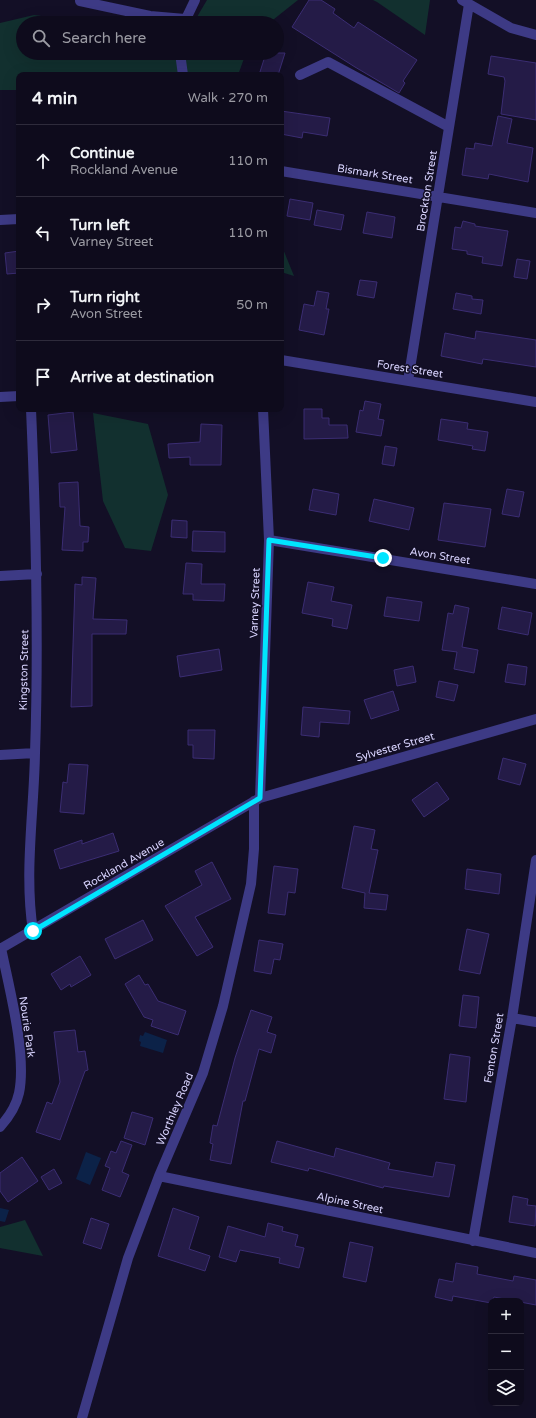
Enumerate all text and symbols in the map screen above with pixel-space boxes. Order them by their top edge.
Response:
search box [16,16,284,60]
icon: search [30,27,52,49]
text: Search here [62,29,146,47]
text: 4 min [32,88,77,109]
text: Walk · 270 m [188,90,268,106]
text: Continue [70,144,134,162]
icon: ahead [32,150,54,172]
street label: Brockton Street [414,150,440,232]
text: 110 m [228,153,268,169]
text: Rockland Avenue [70,162,178,178]
street label: Bismark Street [336,162,414,186]
text: Turn left [70,216,130,234]
icon: left [32,222,54,244]
text: 110 m [228,225,268,241]
text: Varney Street [70,234,153,250]
text: Turn right [70,288,140,306]
icon: right [32,294,54,316]
text: 50 m [236,297,268,313]
text: Avon Street [70,306,142,322]
street label: Forest Street [376,357,444,381]
icon: arrive [32,366,54,388]
text: Arrive at destination [70,368,214,386]
street label: Avon Street [409,545,471,567]
route end [374,549,392,567]
street label: Varney Street [247,568,263,638]
street label: Kingston Street [17,629,31,711]
street label: Sylvester Street [354,730,436,764]
street label: Rockland Avenue [81,836,167,892]
route start [24,922,42,940]
street label: Nourie Park [16,996,38,1058]
street label: Fenton Street [481,1012,507,1084]
street label: Worthley Road [154,1071,196,1147]
street label: Alpine Street [315,1190,385,1216]
map controls [488,1298,524,1406]
button: + [488,1298,524,1334]
button: − [488,1334,524,1370]
button: layers [488,1370,524,1406]

